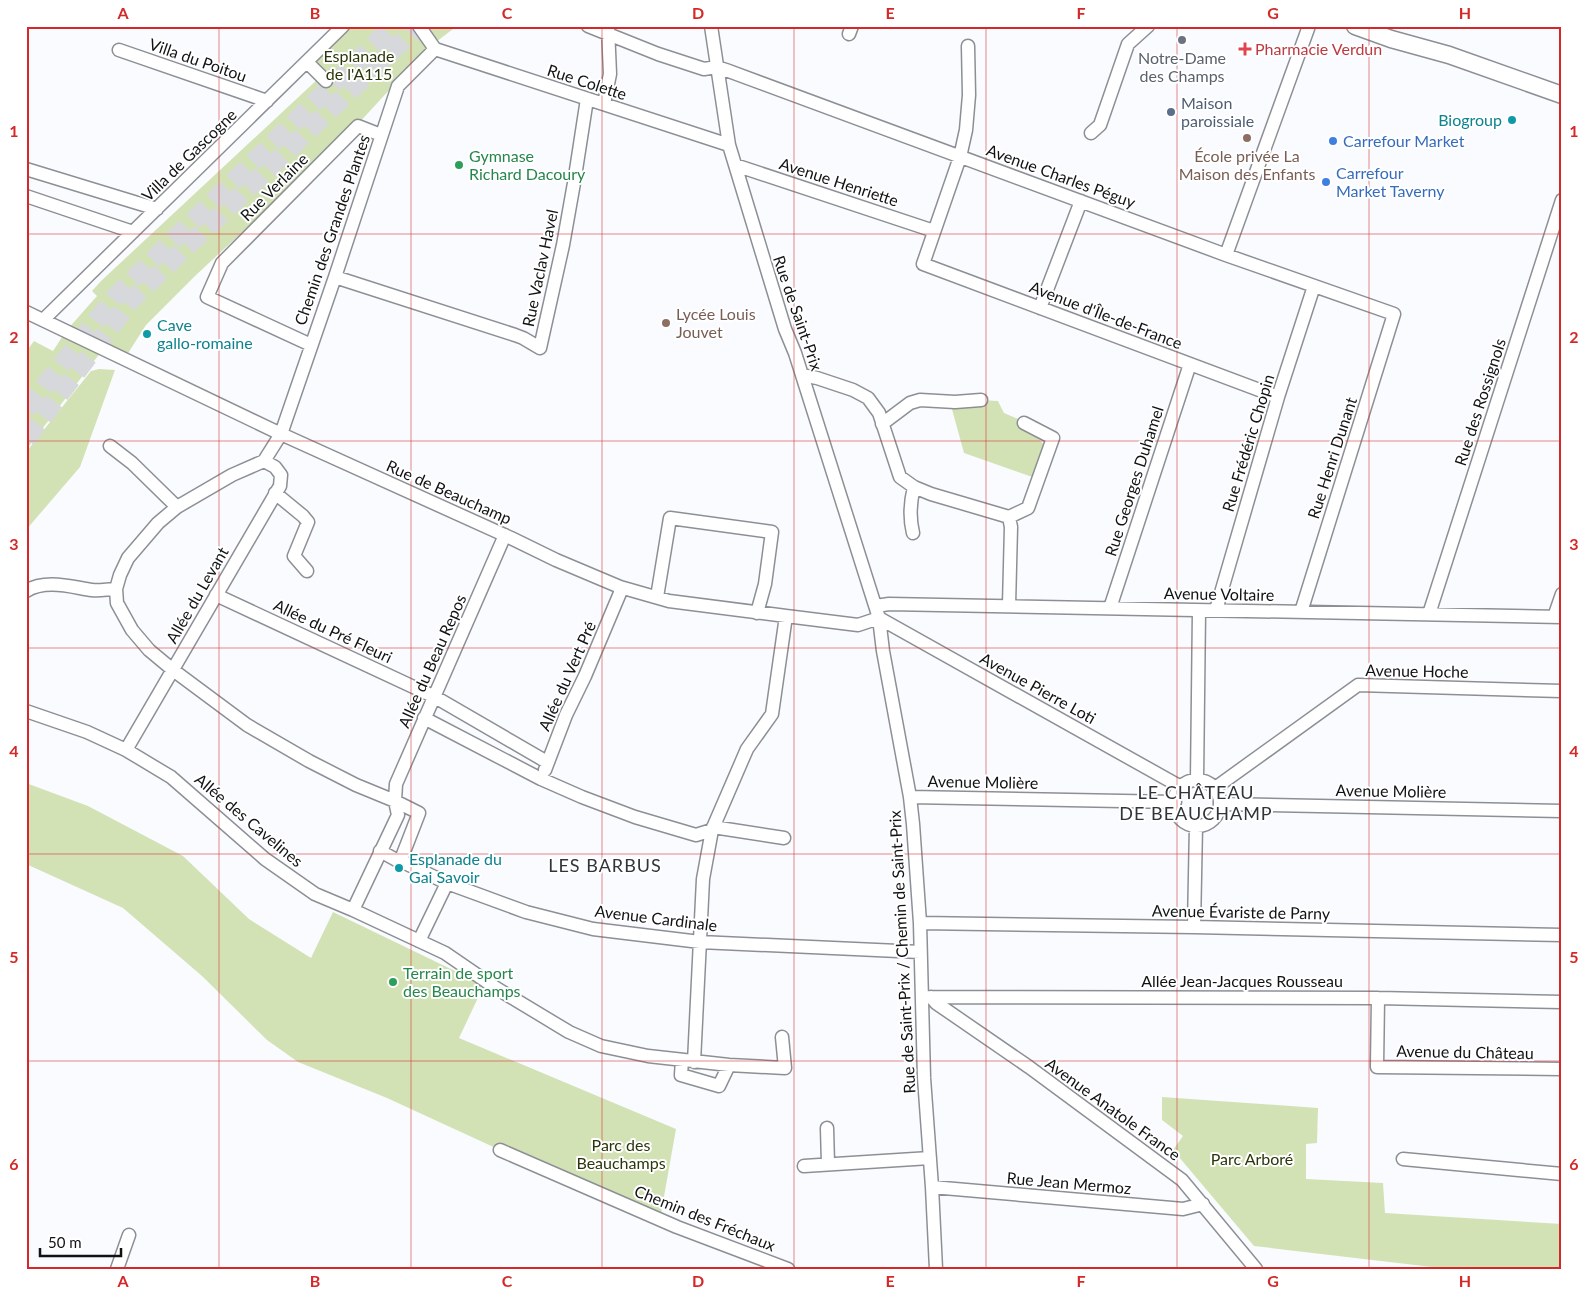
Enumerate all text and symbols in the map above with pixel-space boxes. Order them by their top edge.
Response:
text: A [116,3,129,22]
text: B [310,3,320,22]
text: C [502,3,513,22]
text: D [692,3,704,22]
text: E [885,3,895,22]
text: F [1076,3,1086,22]
text: G [1267,3,1279,22]
text: H [1459,3,1471,22]
street label: Villa du Poitou [147,34,249,85]
marker: Notre-Dame des Champs [1176,34,1188,46]
place label: Pharmacie Verdun [1255,39,1382,58]
marker: Pharmacie Verdun [1239,43,1251,55]
park label: Esplanade de l'A115 [323,46,395,83]
place label: Notre-Dame des Champs [1138,48,1226,85]
street label: Rue Colette [545,60,629,103]
place label: Maison paroissiale [1181,93,1254,130]
street label: Villa de Gascogne [137,105,240,205]
marker: Maison paroissiale [1165,106,1177,118]
place label: Biogroup [1438,110,1502,129]
marker: Biogroup [1506,114,1518,126]
text: 1 [9,121,19,140]
text: 1 [1569,121,1579,140]
place label: Carrefour Market [1343,131,1465,150]
street label: Chemin des Grandes Plantes [290,132,373,328]
marker: École privée La Maison des Enfants [1241,132,1253,144]
marker: Carrefour Market [1327,135,1339,147]
street label: Avenue Charles Péguy [984,140,1139,212]
place label: Gymnase Richard Dacoury [469,146,586,183]
place label: École privée La Maison des Enfants [1179,146,1315,183]
street label: Rue Verlaine [236,149,311,224]
street label: Avenue Henriette [777,153,901,210]
marker: Gymnase Richard Dacoury [453,159,465,171]
place label: Carrefour Market Taverny [1336,163,1445,200]
marker: Carrefour Market Taverny [1320,176,1332,188]
street label: Rue Vaclav Havel [518,208,561,328]
street label: Rue de Saint-Prix [770,253,827,373]
street label: Avenue d'Île-de-France [1027,277,1185,352]
place label: Lycée Louis Jouvet [676,304,756,341]
place label: Cave gallo-romaine [157,315,253,352]
marker: Lycée Louis Jouvet [660,317,672,329]
text: 2 [9,327,19,346]
text: 2 [1569,327,1579,346]
marker: Cave gallo-romaine [141,328,153,340]
street label: Rue des Rossignols [1450,336,1509,468]
street label: Rue Frédéric Chopin [1218,372,1277,514]
street label: Rue Henri Dunant [1303,394,1360,521]
street label: Rue Georges Duhamel [1100,403,1167,558]
street label: Rue de Beauchamp [384,455,515,528]
text: 3 [9,534,19,553]
text: 3 [1569,534,1579,553]
street label: Allée du Levant [161,543,232,646]
street label: Avenue Voltaire [1164,583,1274,604]
street label: Allée du Beau Repos [394,591,470,730]
street label: Allée du Pré Fleuri [271,595,395,666]
street label: Allée du Vert Pré [534,618,599,734]
street label: Avenue Pierre Loti [977,648,1099,727]
street label: Avenue Hoche [1365,660,1469,681]
text: 4 [9,741,19,760]
text: 4 [1569,741,1579,760]
street label: Allée des Cavelines [192,769,307,870]
street label: Avenue Molière [927,771,1039,792]
street label: Avenue Molière [1335,780,1447,801]
district label: LE CHÂTEAU DE BEAUCHAMP [1119,781,1273,824]
street label: Rue de Saint-Prix / Chemin de Saint-Prix [885,810,918,1094]
place label: Esplanade du Gai Savoir [409,849,502,886]
district label: LES BARBUS [548,854,662,876]
marker: Esplanade du Gai Savoir [393,862,405,874]
street label: Avenue Évariste de Parny [1152,900,1331,923]
street label: Avenue Cardinale [594,901,718,934]
text: 5 [9,947,19,966]
text: 5 [1569,947,1579,966]
place label: Terrain de sport des Beauchamps [403,963,521,1000]
street label: Allée Jean-Jacques Rousseau [1141,971,1343,990]
marker: Terrain de sport des Beauchamps [387,976,399,988]
street label: Avenue du Château [1396,1041,1534,1062]
street label: Avenue Anatole France [1042,1053,1184,1164]
park label: Parc des Beauchamps [576,1135,666,1172]
park label: Parc Arboré [1211,1149,1293,1168]
text: 6 [9,1154,19,1173]
text: 6 [1569,1154,1579,1173]
street label: Rue Jean Mermoz [1006,1168,1132,1197]
street label: Chemin des Fréchaux [632,1181,778,1254]
scale bar [40,1225,121,1257]
text: 50 m [48,1233,82,1251]
text: A [116,1271,129,1290]
text: B [310,1271,320,1290]
text: C [502,1271,513,1290]
text: D [692,1271,704,1290]
text: E [885,1271,895,1290]
text: F [1076,1271,1086,1290]
text: G [1267,1271,1279,1290]
text: H [1459,1271,1471,1290]

